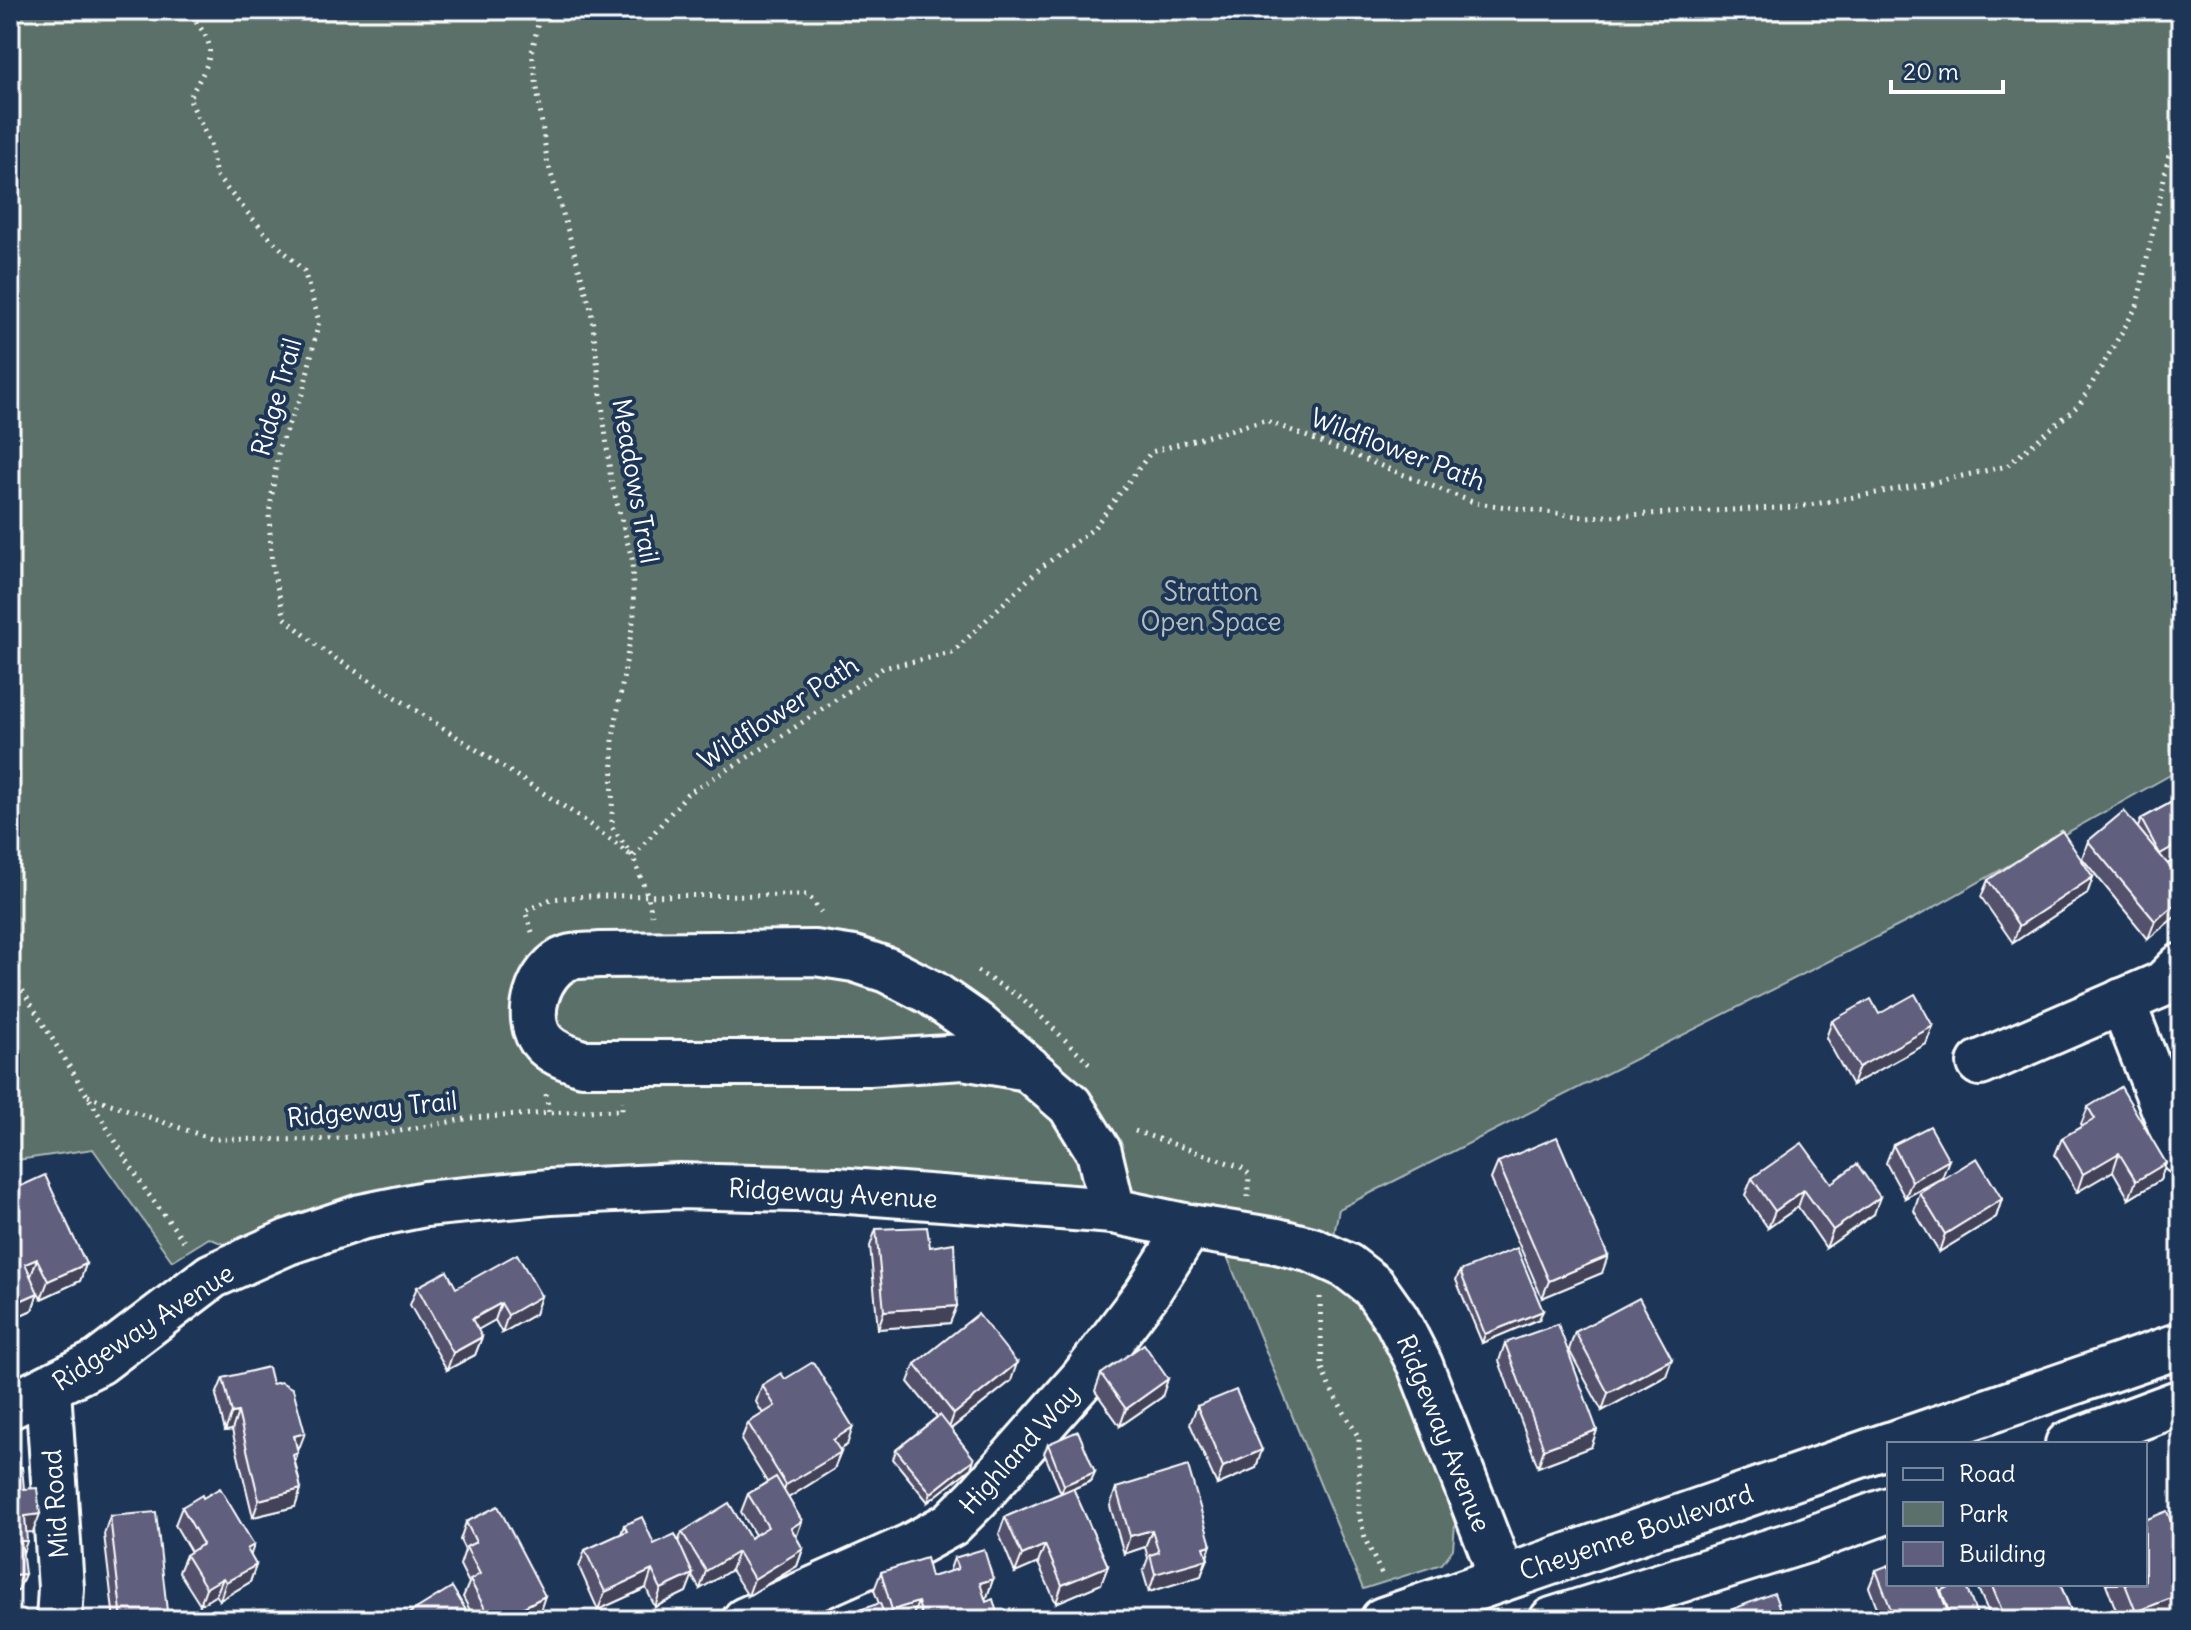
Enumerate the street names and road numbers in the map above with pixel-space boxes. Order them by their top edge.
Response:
street label: Ridge Trail [243,334,309,460]
street label: Meadows Trail [605,396,667,566]
street label: Wildflower Path [1306,401,1490,497]
street label: Wildflower Path [692,648,864,776]
street label: Ridgeway Trail [285,1084,459,1134]
street label: Ridgeway Avenue [728,1171,938,1215]
street label: Ridgeway Avenue [46,1256,240,1398]
street label: Ridgeway Avenue [1389,1330,1499,1536]
street label: Highland Way [952,1377,1086,1521]
street label: Mid Road [35,1448,75,1560]
street label: Cheyenne Boulevard [1515,1477,1757,1587]

